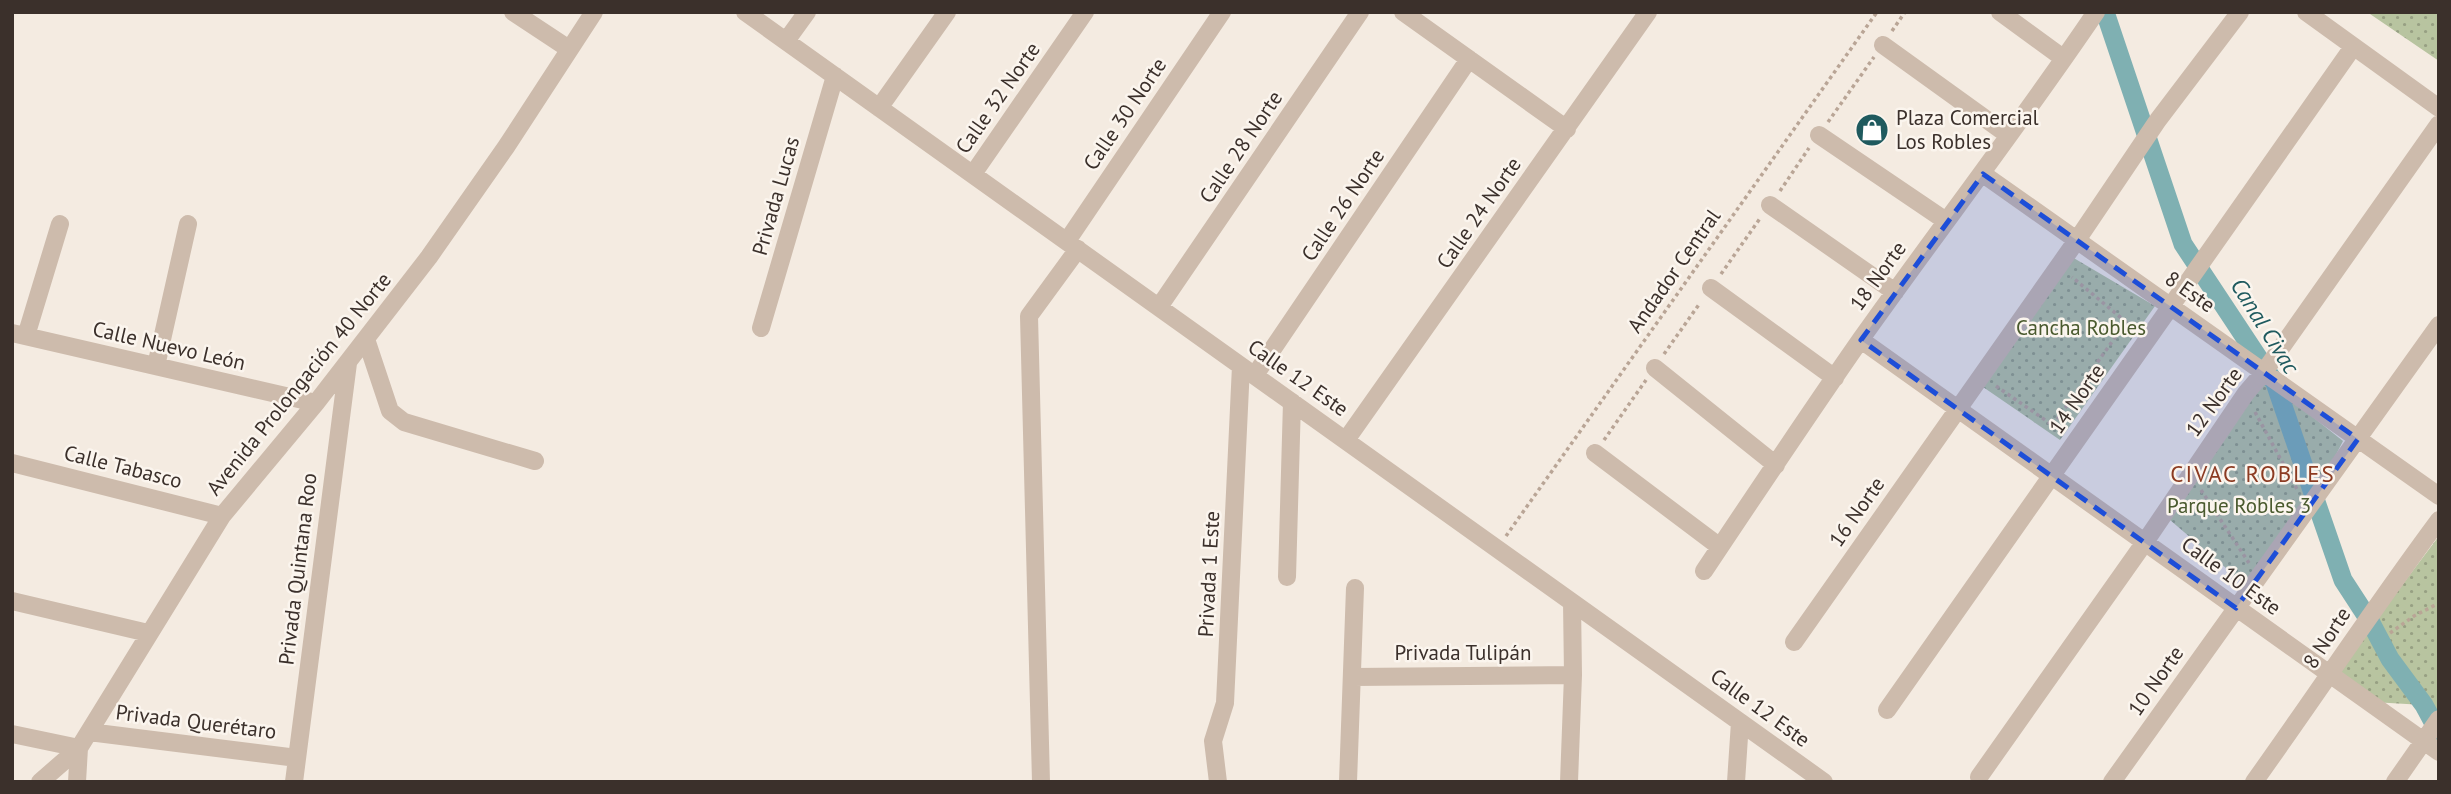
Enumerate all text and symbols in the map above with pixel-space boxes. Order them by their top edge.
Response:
street label: Calle 32 Norte [949,37,1046,159]
street label: Calle 30 Norte [1077,52,1172,175]
street label: Calle 28 Norte [1193,85,1288,208]
place label: Plaza Comercial Los Robles [1896,104,2039,155]
shop icon: Plaza Comercial Los Robles [1853,111,1891,149]
street label: Privada Lucas [746,133,805,258]
street label: Calle 26 Norte [1295,143,1390,266]
street label: Calle 24 Norte [1430,152,1527,274]
street label: Andador Central [1621,204,1726,338]
street label: 18 Norte [1843,236,1912,316]
street label: 8 Este [2160,265,2220,318]
street label: Avenida Prolongación 40 Norte [200,267,397,501]
water label: Canal Civac [2225,273,2306,379]
park label: Cancha Robles [2016,314,2146,341]
street label: Calle Nuevo León [90,315,248,376]
street label: Calle 12 Este [1243,333,1354,422]
street label: 14 Norte [2043,359,2110,439]
street label: 12 Norte [2179,362,2248,442]
street label: Calle Tabasco [61,439,185,494]
district label: CIVAC ROBLES [2170,459,2336,488]
street label: Privada Quintana Roo [272,471,323,667]
street label: 16 Norte [1823,472,1890,552]
park label: Parque Robles 3 [2167,492,2311,519]
street label: Privada 1 Este [1192,510,1225,638]
street label: Calle 10 Este [2176,530,2286,621]
street label: 8 Norte [2297,602,2356,674]
street label: Privada Tulipán [1395,639,1531,666]
street label: 10 Norte [2122,641,2189,721]
street label: Calle 12 Este [1705,662,1815,753]
street label: Privada Querétaro [114,698,278,745]

